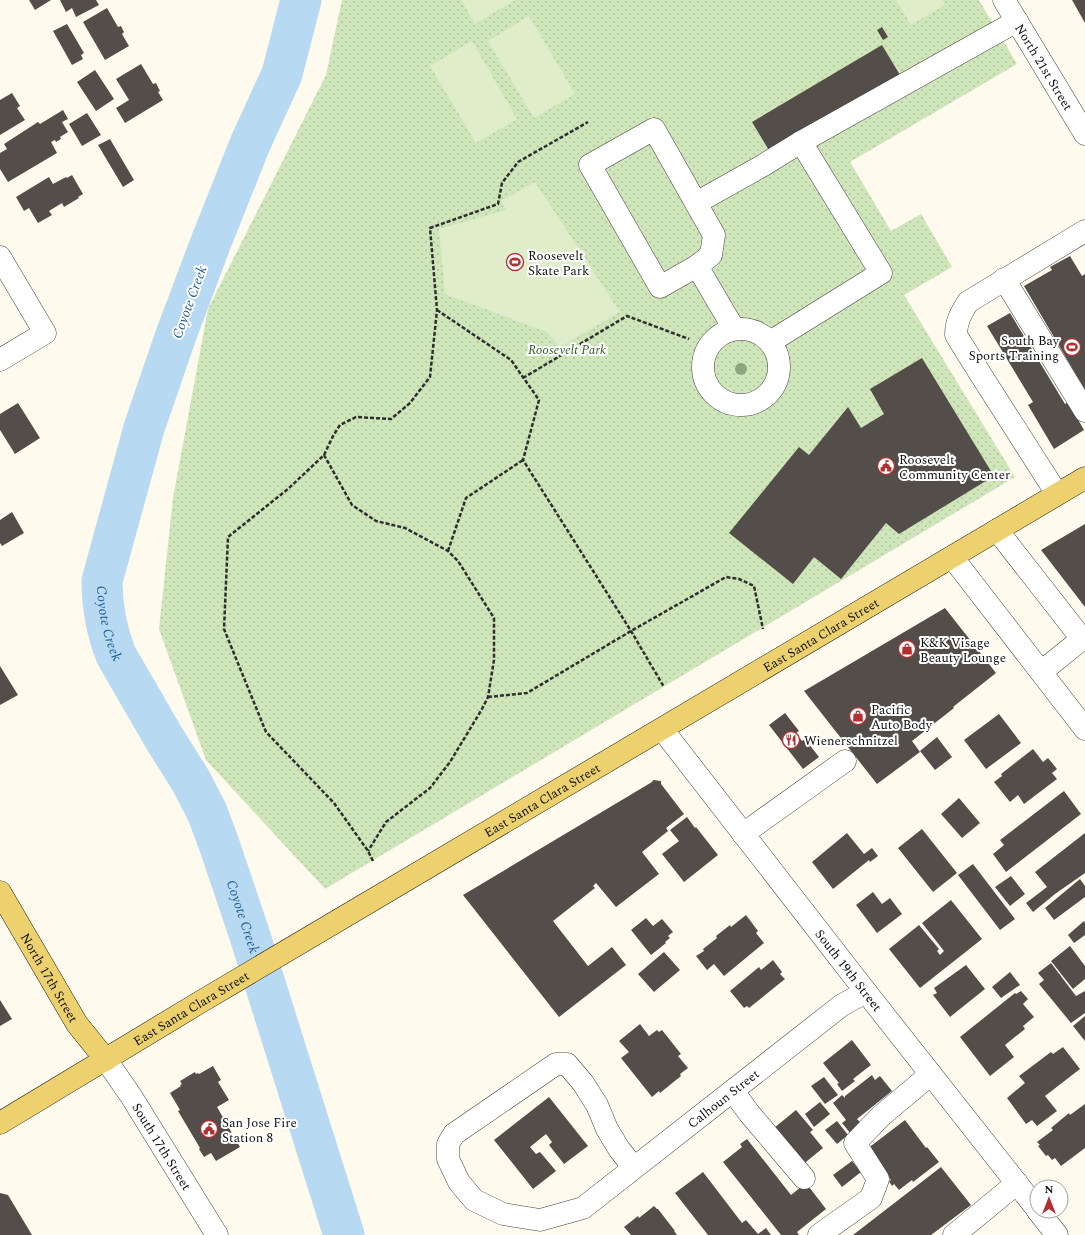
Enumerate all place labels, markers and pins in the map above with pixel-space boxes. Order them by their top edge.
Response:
place label: Roosevelt Skate Park [528,246,589,281]
sports icon: Roosevelt Skate Park [505,252,525,272]
place label: South Bay Sports Training [969,331,1060,366]
sports icon: South Bay Sports Training [1062,337,1082,357]
place label: Roosevelt Community Center [899,450,1010,485]
public building icon: Roosevelt Community Center [876,456,896,476]
place label: K&K Visage Beauty Lounge [920,633,1006,668]
shop icon: K&K Visage Beauty Lounge [897,639,917,659]
place label: Pacific Auto Body [871,700,933,735]
shop icon: Pacific Auto Body [848,706,868,726]
restaurant icon: Wienerschnitzel [781,730,801,750]
place label: Wienerschnitzel [804,731,898,751]
place label: San Jose Fire Station 8 [222,1113,297,1148]
public building icon: San Jose Fire Station 8 [199,1119,219,1139]

